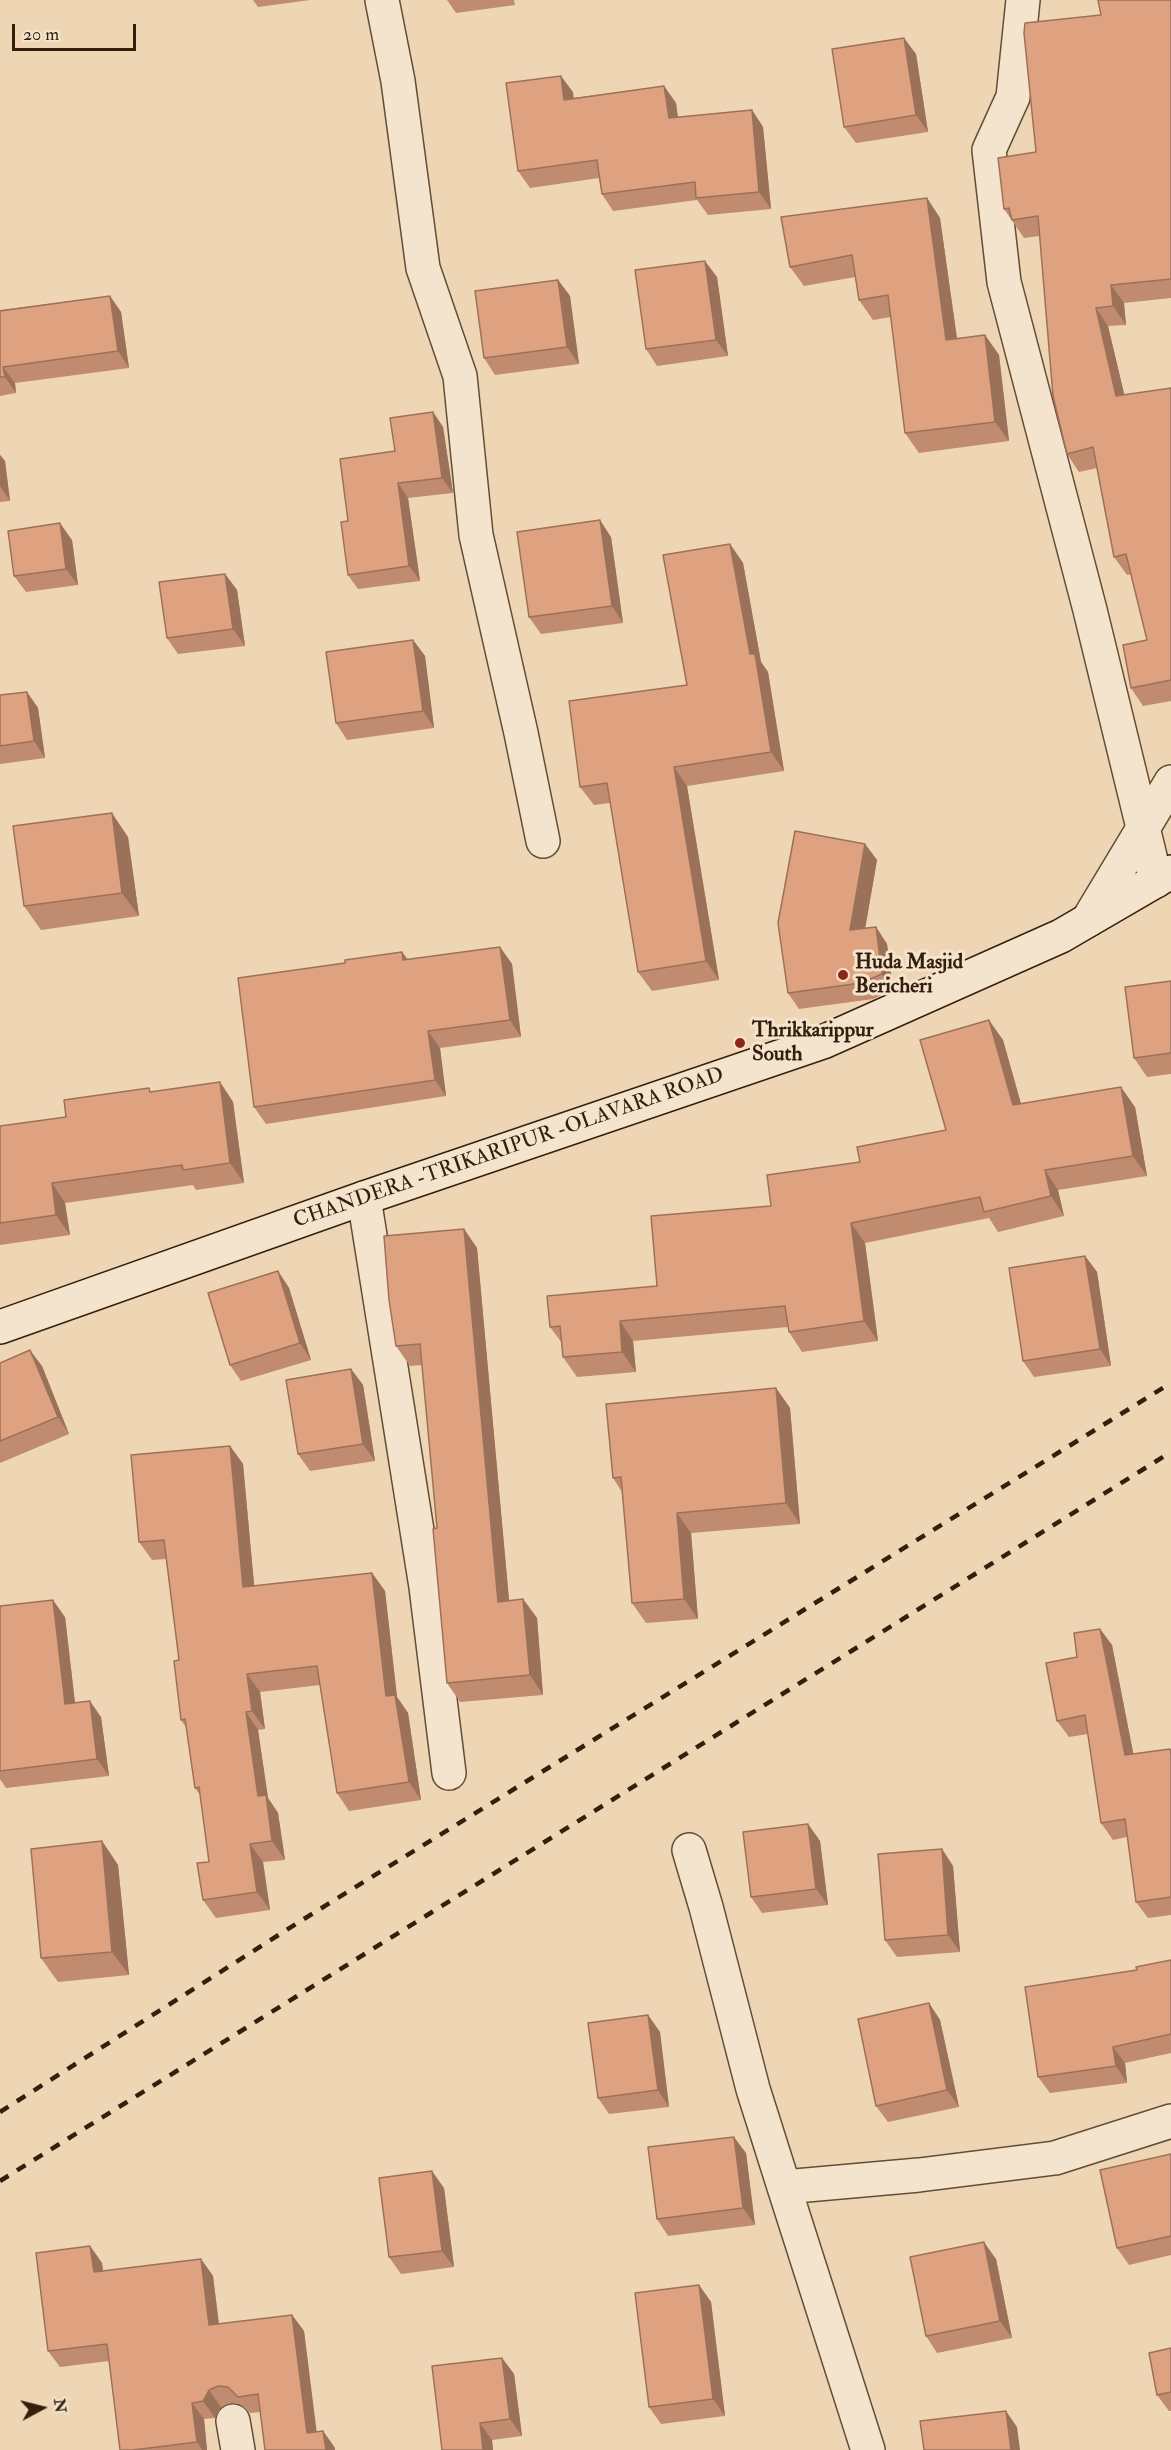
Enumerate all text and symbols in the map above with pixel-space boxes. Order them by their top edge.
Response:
scale bar [15,12,140,50]
text: 20 m [23,23,59,46]
place label: Huda Masjid Bericheri [855,950,963,1000]
marker: Huda Masjid Bericheri [836,968,850,982]
place label: Thrikkarippur South [752,1018,874,1068]
marker: Thrikkarippur South [733,1036,747,1050]
street label: CHANDERA -TRIKARIPUR -OLAVARA ROAD [290,1063,728,1235]
north arrow [12,2378,72,2438]
text: N [49,2397,71,2414]

